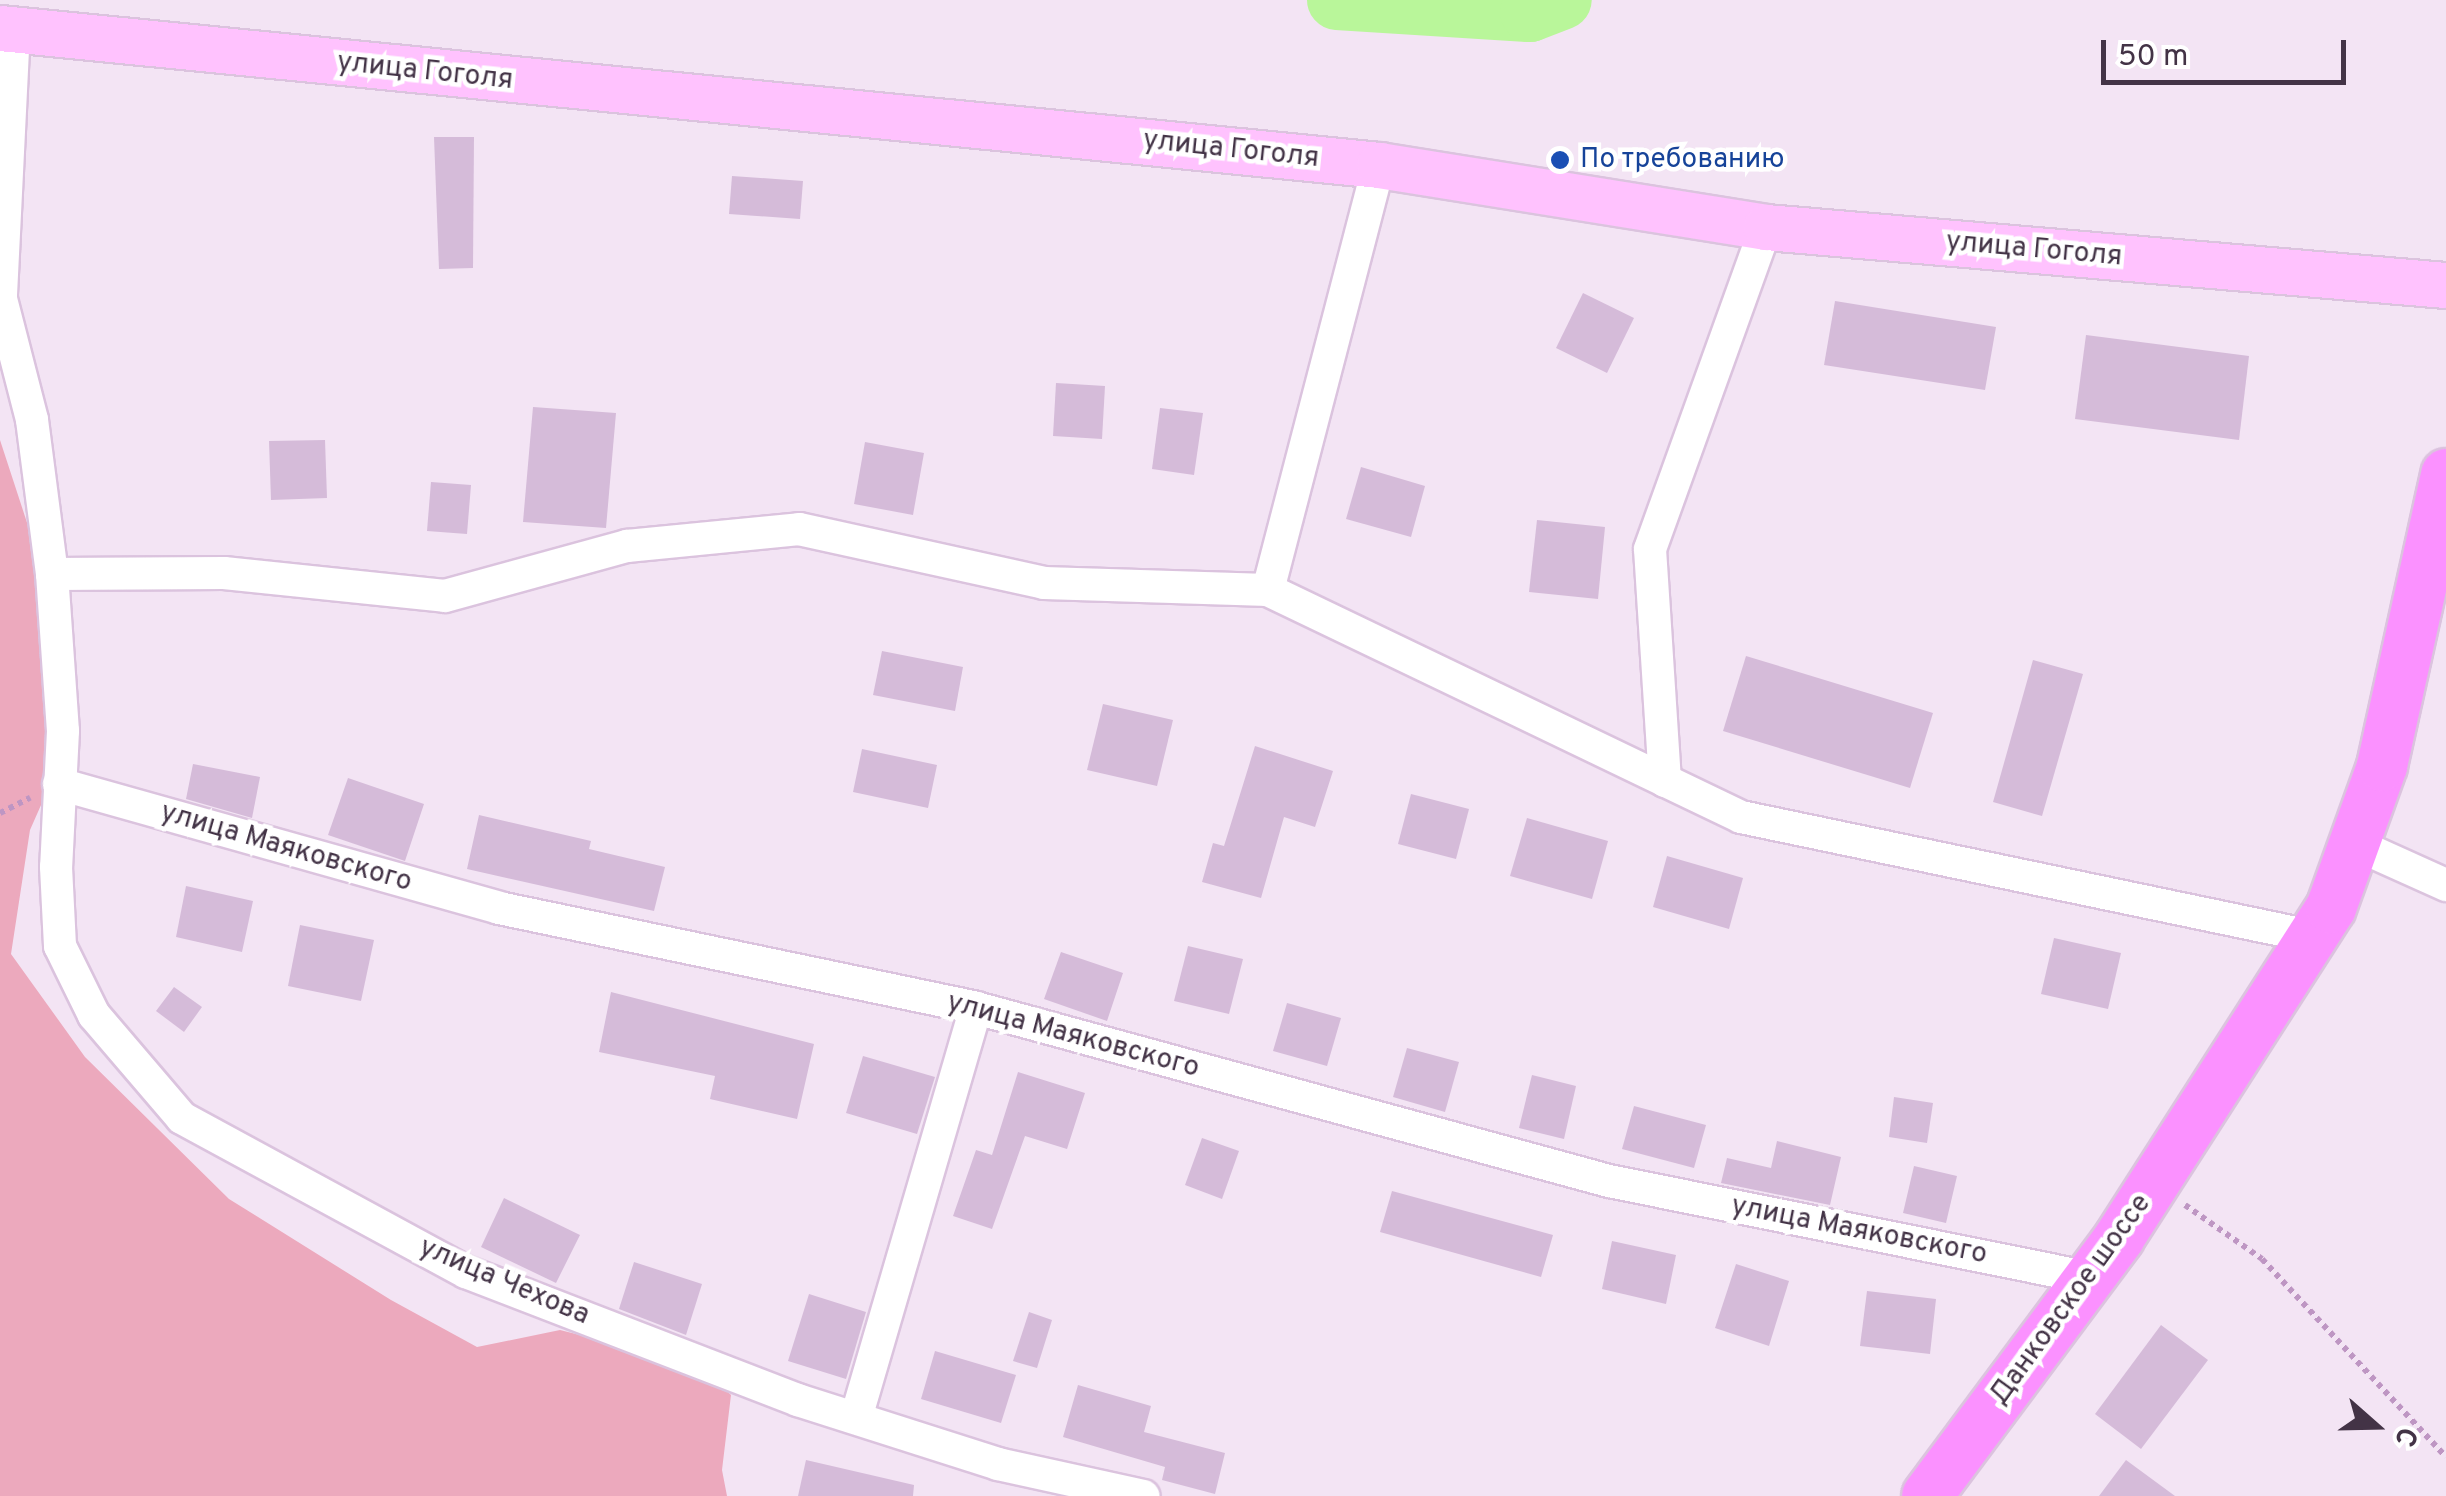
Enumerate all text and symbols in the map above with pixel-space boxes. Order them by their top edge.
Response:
scale bar [2106,20,2351,82]
text: 50 m [2118,39,2188,76]
street label: улица Гоголя [335,46,515,98]
street label: улица Гоголя [1141,124,1321,176]
place label: По требованию [1580,143,1785,177]
marker: По требованию [1549,149,1571,171]
street label: улица Гоголя [1944,226,2124,274]
street label: улица Маяковского [156,796,416,900]
street label: улица Маяковского [943,986,1203,1086]
street label: Данковское шоссе [1983,1188,2159,1412]
street label: улица Маяковского [1728,1190,1990,1272]
street label: улица Чехова [414,1231,594,1333]
north arrow [2326,1376,2426,1476]
text: С [2384,1422,2424,1451]

